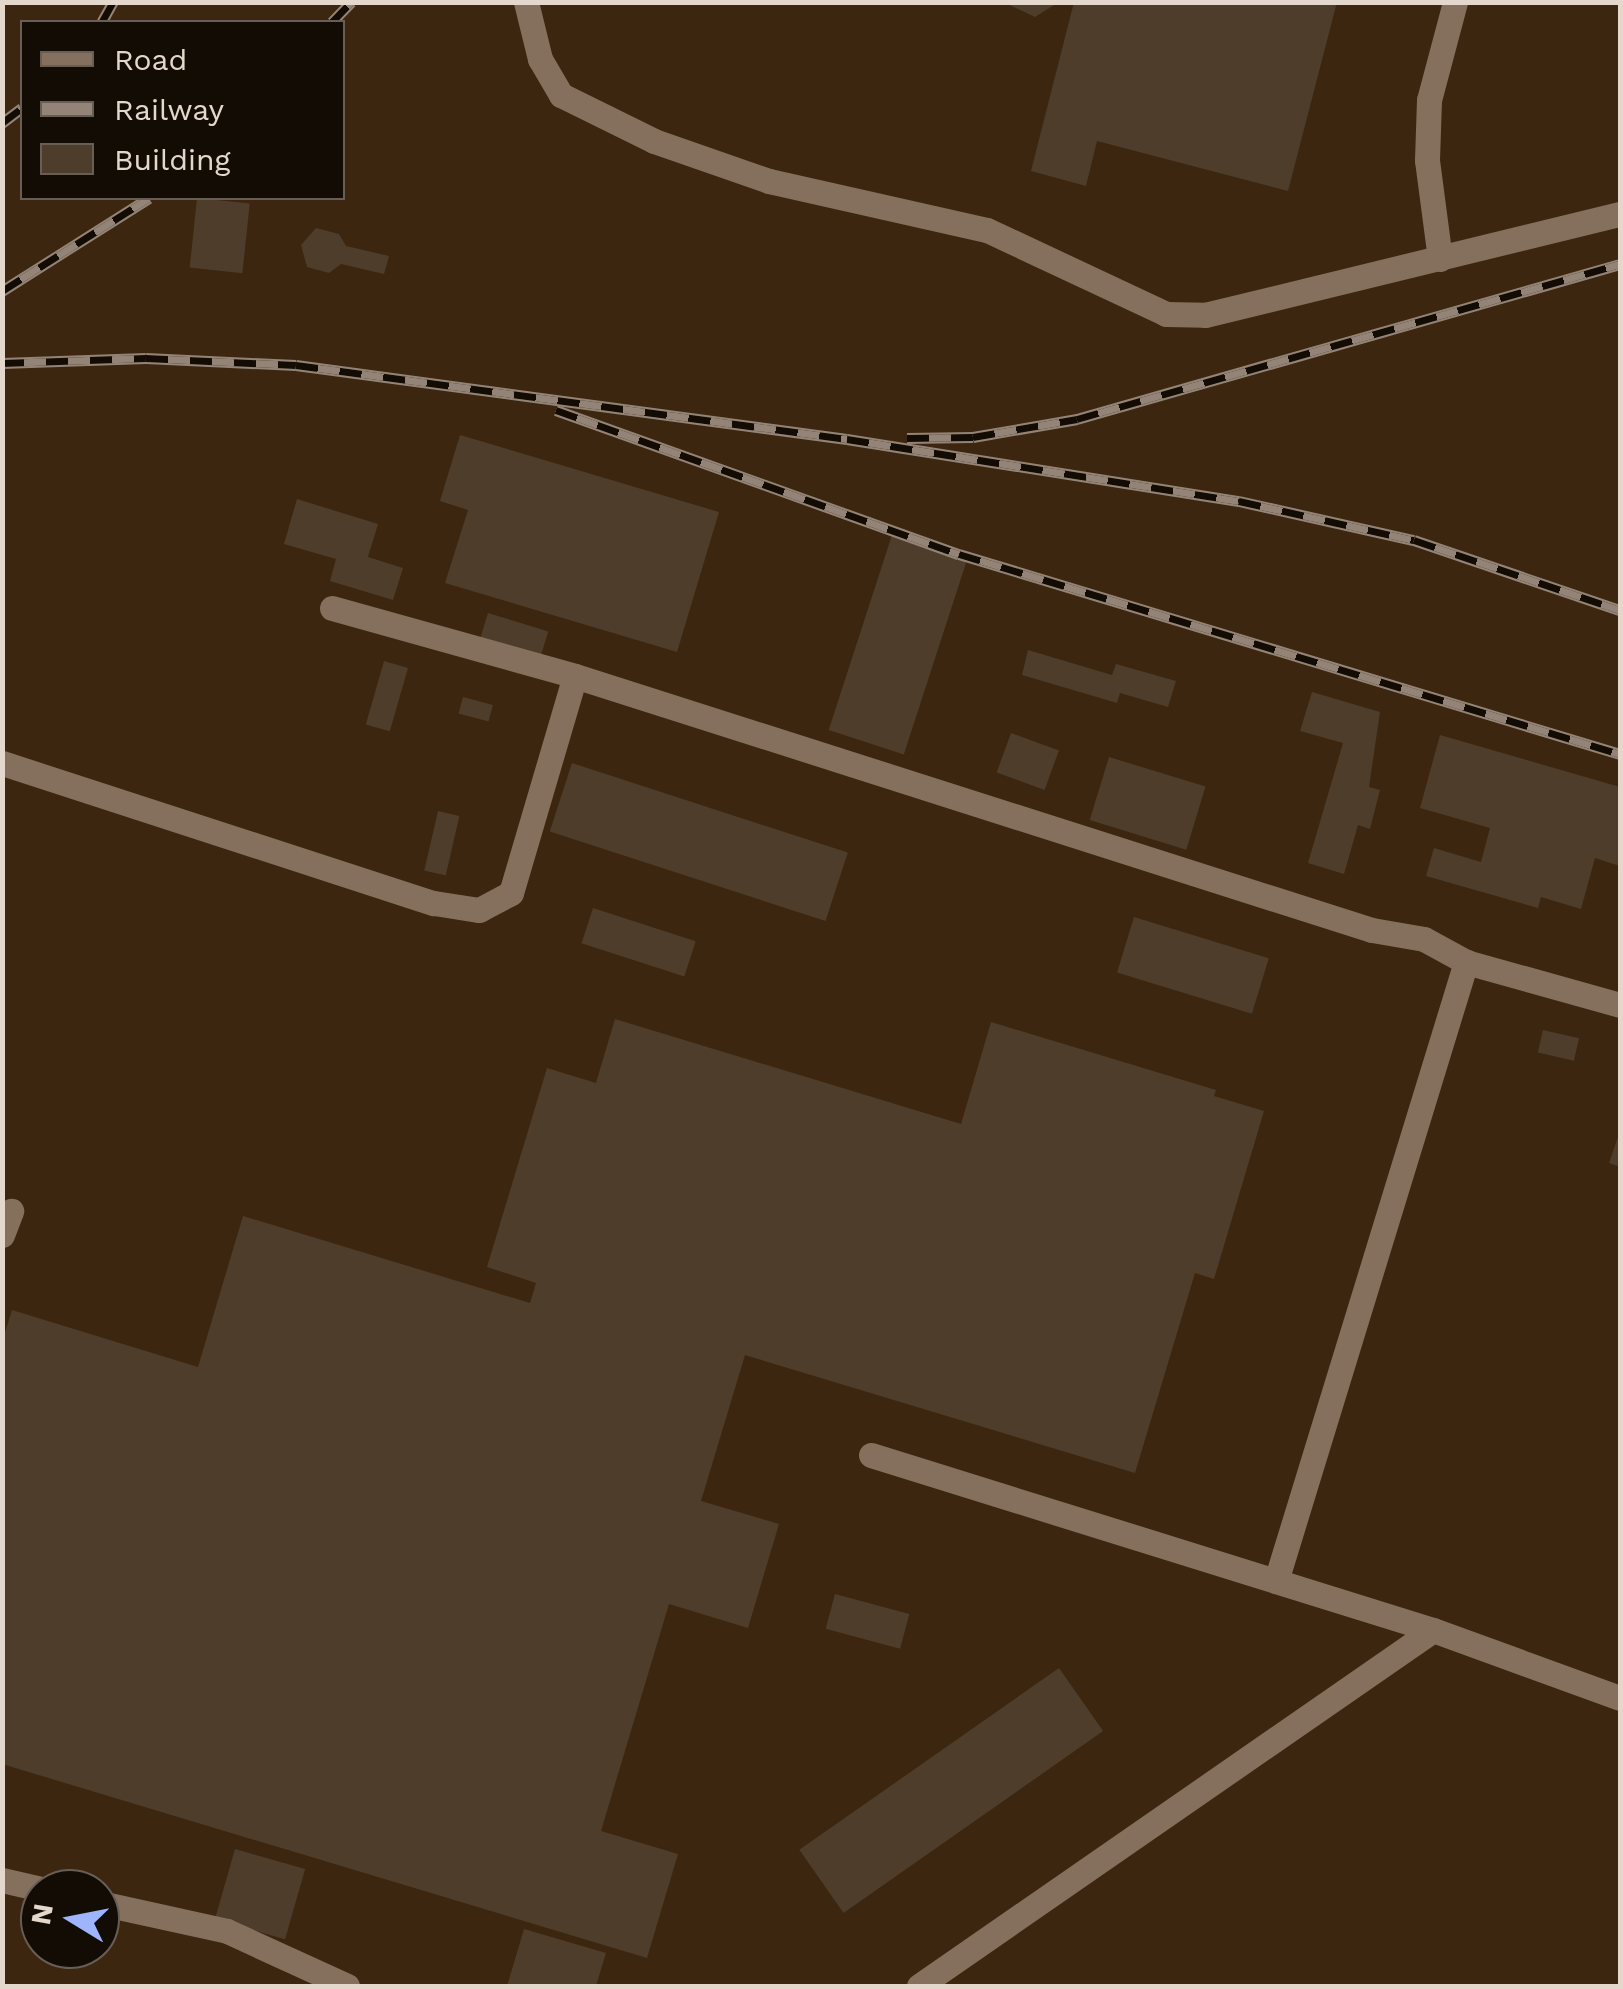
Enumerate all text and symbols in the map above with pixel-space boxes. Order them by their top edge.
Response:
legend [20,20,345,200]
text: Road [114,42,187,77]
text: Railway [114,92,224,127]
text: Building [114,142,231,177]
north arrow [20,1869,120,1969]
text: N [24,1901,60,1927]

